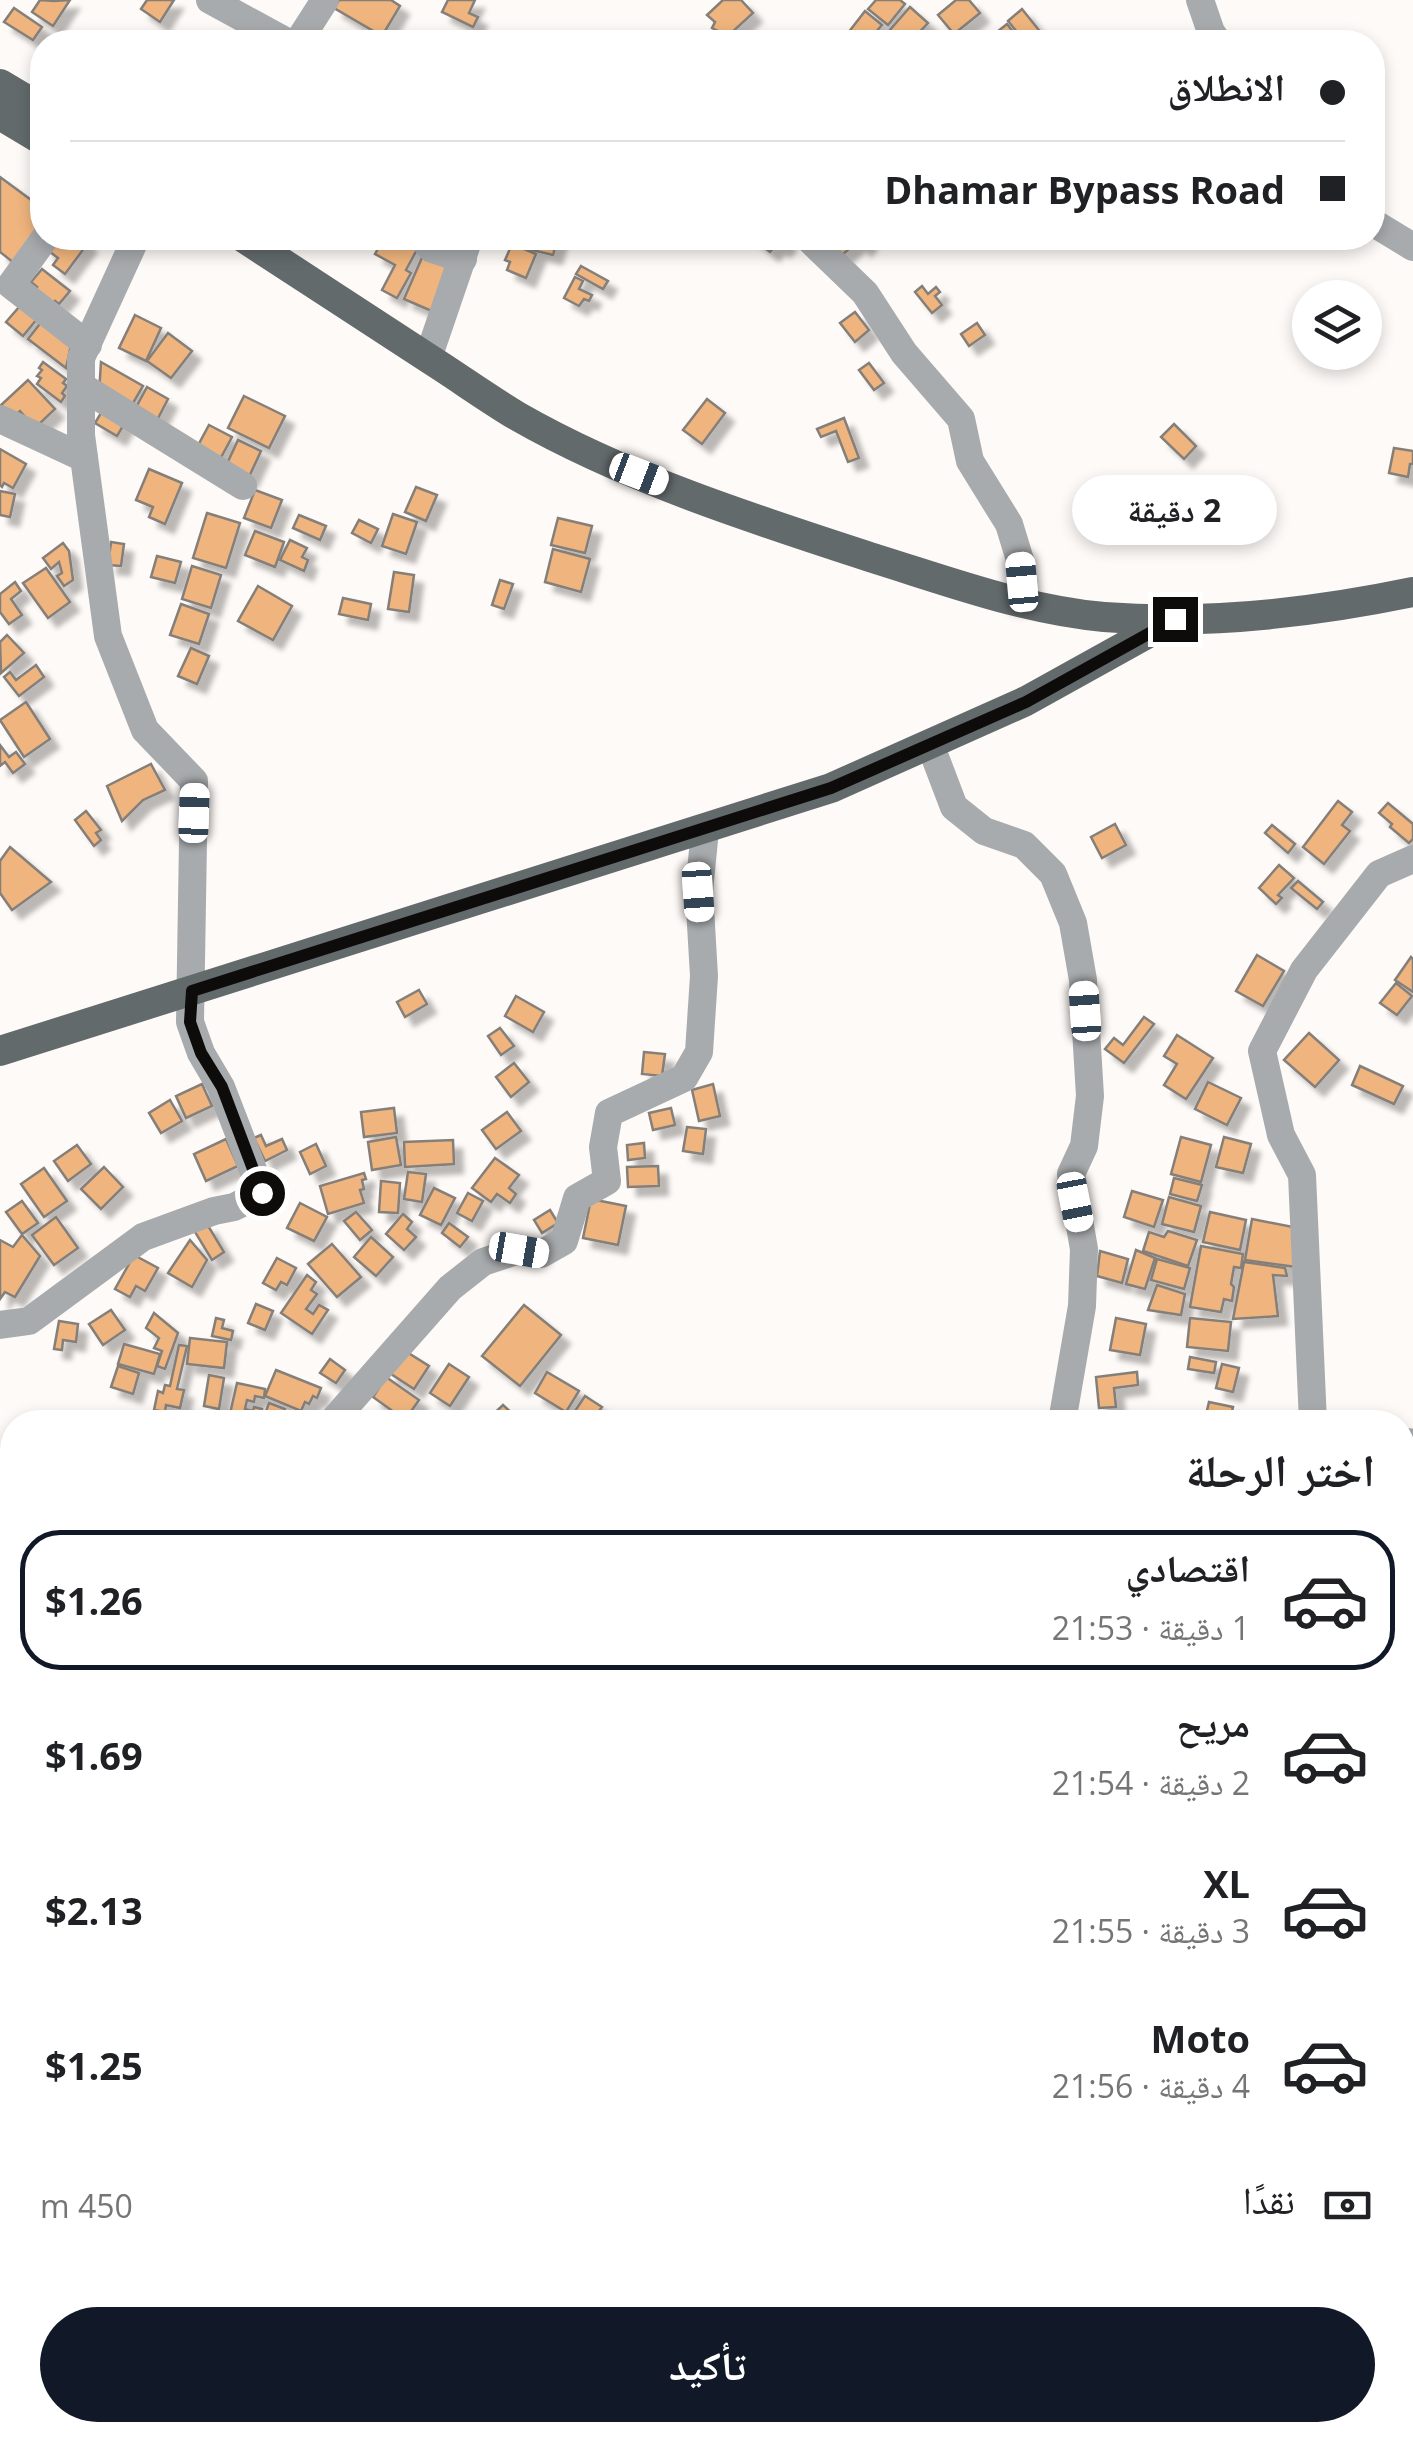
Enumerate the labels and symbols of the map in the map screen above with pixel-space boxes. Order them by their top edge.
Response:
car [606,449,672,499]
callout: 2 دقيقة [1072,474,1278,544]
car [1004,551,1040,613]
route end [1153,597,1198,642]
car [178,782,210,844]
car [681,861,715,923]
car [1068,980,1102,1042]
car [1055,1170,1095,1234]
route start [240,1171,285,1216]
car [487,1230,551,1270]

